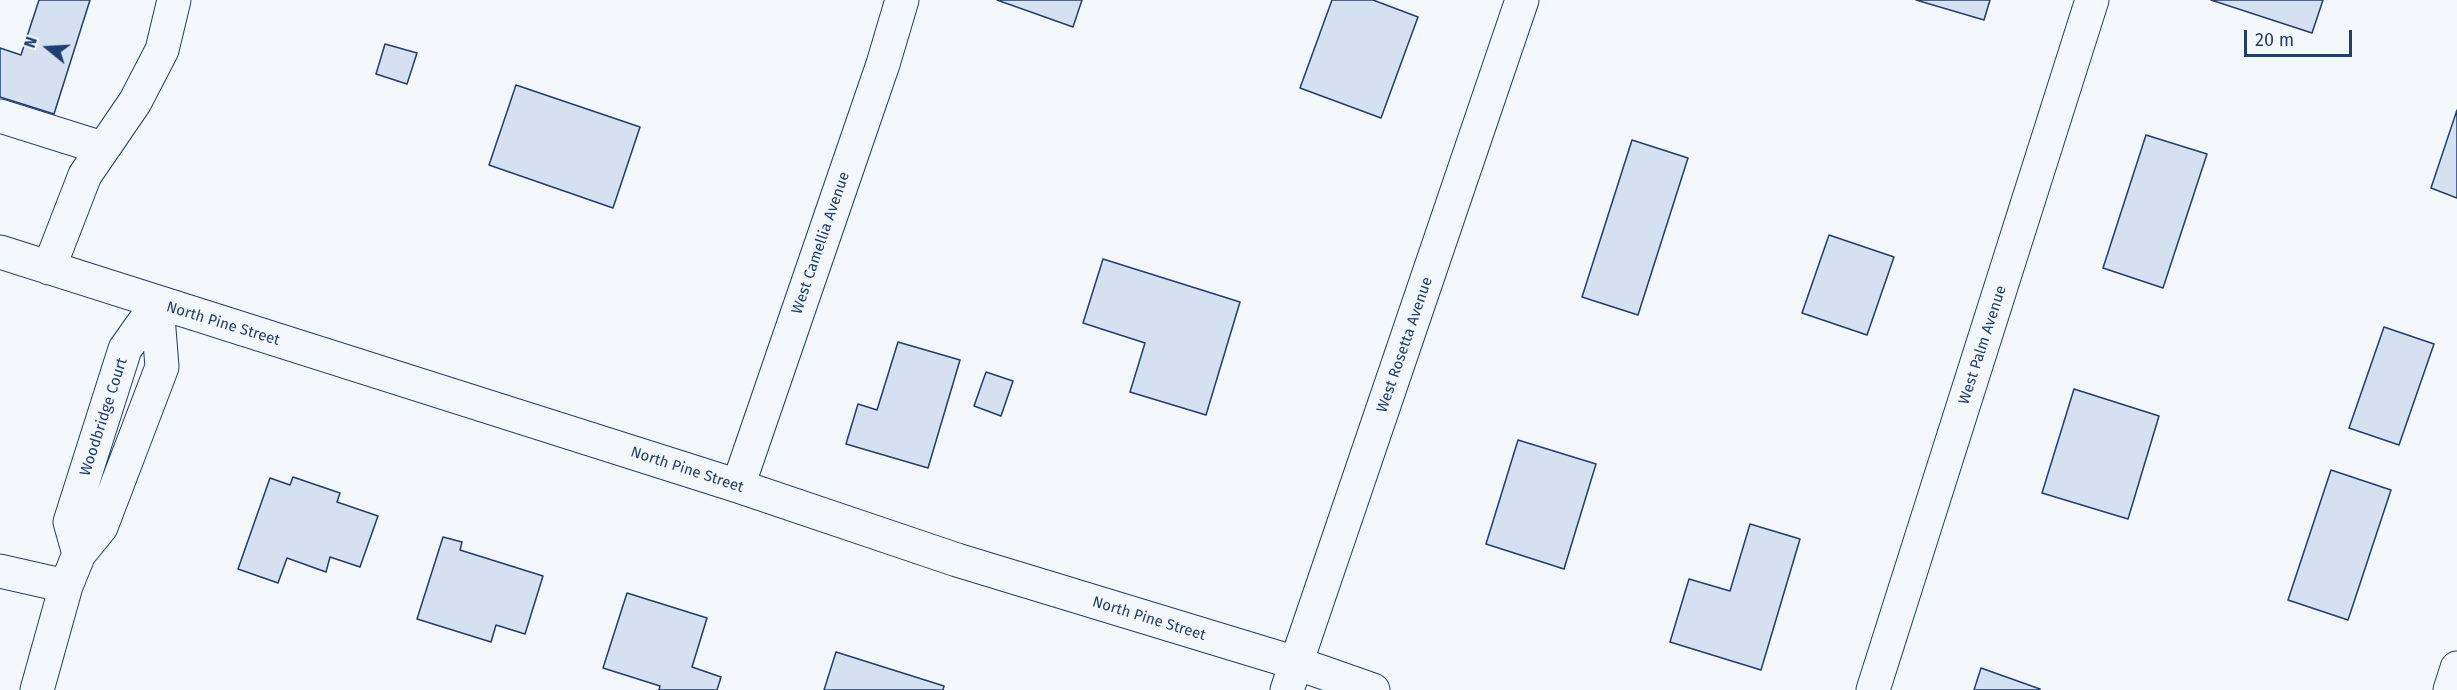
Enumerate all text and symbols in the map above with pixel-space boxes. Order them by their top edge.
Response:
north arrow [18,18,78,78]
scale bar [2247,18,2355,56]
text: 20 m [2255,29,2294,51]
text: N [20,34,41,50]
street label: West Camellia Avenue [788,170,854,316]
street label: West Rosetta Avenue [1373,275,1437,415]
street label: West Palm Avenue [1955,283,2011,407]
street label: North Pine Street [164,298,282,350]
street label: Woodbridge Court [76,356,132,478]
street label: North Pine Street [628,443,746,497]
street label: North Pine Street [1090,593,1208,645]

